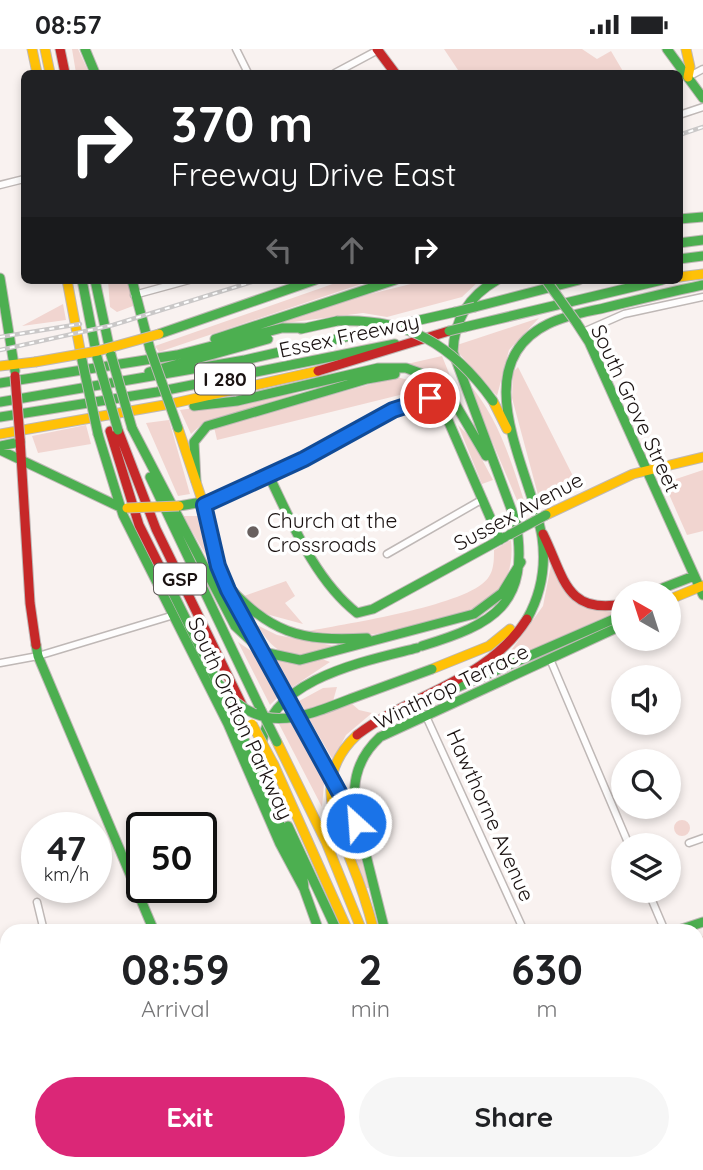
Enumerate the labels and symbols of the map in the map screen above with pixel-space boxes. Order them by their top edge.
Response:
street label: Essex Freeway [276,307,422,363]
street label: South Grove Street [586,320,686,496]
road number: I 280 [195,363,255,395]
pin [400,368,460,428]
street label: Sussex Avenue [449,466,587,556]
place label: Church at the Crossroads [267,507,397,557]
marker: Church at the Crossroads [245,524,261,540]
road number: GSP [154,563,206,594]
north arrow [611,581,681,651]
street label: South Oraton Parkway [183,613,299,823]
street label: Winthrop Terrace [370,637,532,735]
street label: Hawthorne Avenue [441,725,541,905]
position arrow [319,786,393,860]
speed limit sign: 50 [126,812,217,903]

